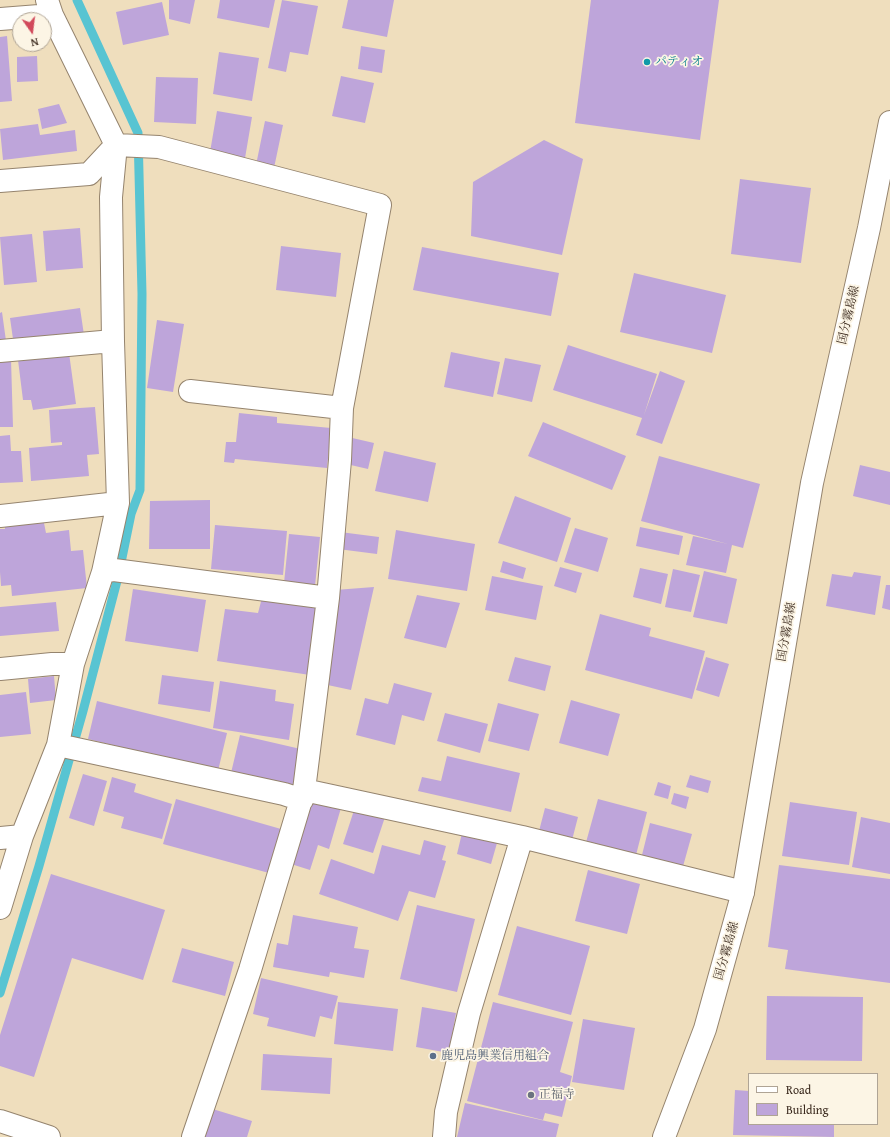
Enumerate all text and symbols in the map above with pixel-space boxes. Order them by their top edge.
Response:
north arrow [12,12,52,52]
text: N [29,34,40,51]
place label: パティオ [655,55,703,69]
marker: パティオ [642,57,652,67]
street label: 国分霧島線 [835,284,863,346]
street label: 国分霧島線 [775,601,799,663]
street label: 国分霧島線 [712,920,742,982]
place label: 鹿児島興業信用組合 [441,1049,549,1063]
marker: 鹿児島興業信用組合 [428,1051,438,1061]
legend [748,1073,878,1125]
text: Road [786,1081,811,1098]
place label: 正福寺 [539,1088,575,1102]
marker: 正福寺 [526,1090,536,1100]
text: Building [786,1101,829,1118]

